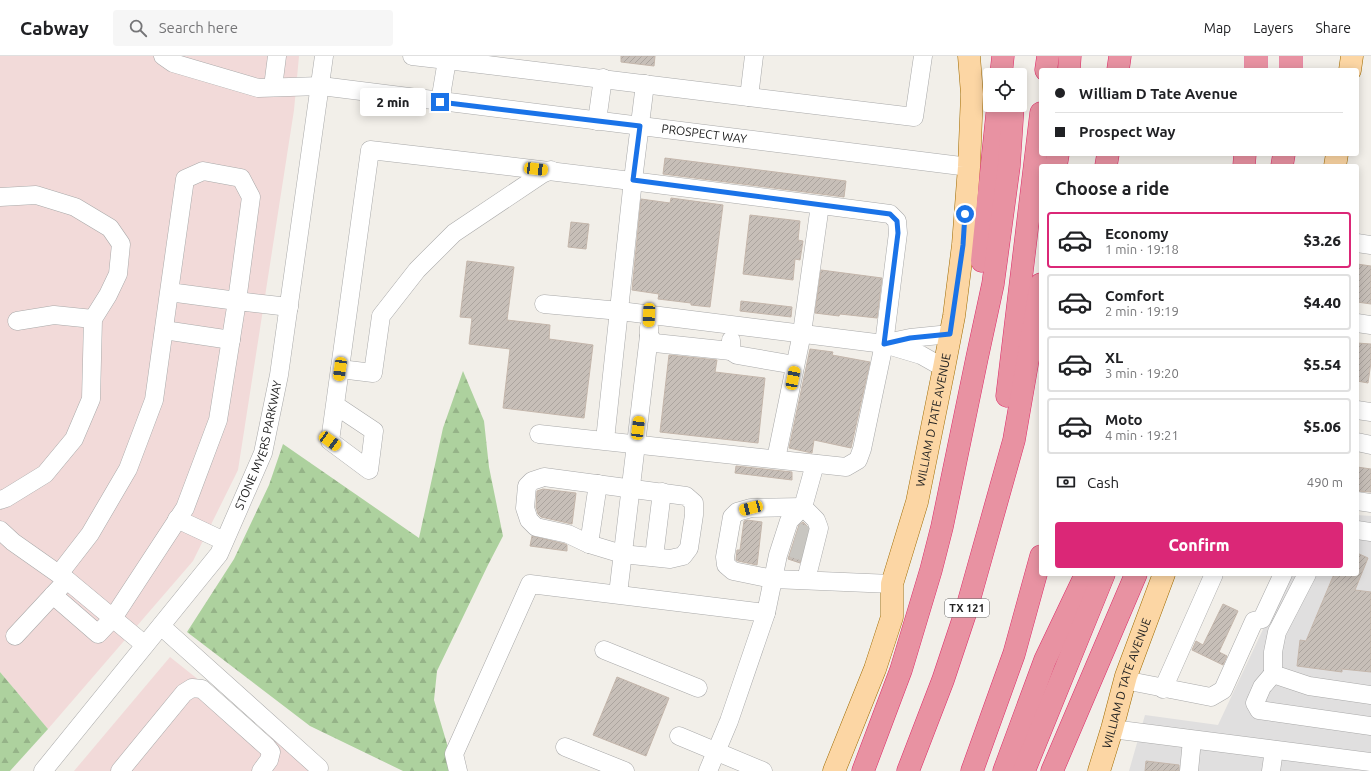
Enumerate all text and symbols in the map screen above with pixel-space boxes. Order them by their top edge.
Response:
search box [113,10,393,46]
text: Cabway [20,17,89,39]
icon: search [127,17,149,39]
text: Search here [159,19,238,36]
text: Map [1204,20,1231,36]
text: Layers [1253,20,1293,36]
text: Share [1315,20,1351,36]
map controls [983,68,1027,112]
button: locate [983,68,1027,112]
text: William D Tate Avenue [1079,85,1238,102]
callout: 2 min [360,88,426,116]
route end [431,93,449,111]
text: 2 min [376,95,410,109]
street label: PROSPECT WAY [661,122,748,145]
text: Prospect Way [1079,123,1175,140]
car [523,162,549,176]
text: Choose a ride [1055,178,1169,198]
route start [956,205,974,223]
icon: car [1057,222,1093,258]
text: Economy [1105,225,1169,242]
text: $3.26 [1303,232,1341,249]
text: 1 min · 19:18 [1105,242,1179,256]
icon: car [1057,284,1093,320]
text: Comfort [1105,287,1164,304]
text: $4.40 [1303,294,1341,311]
car [643,303,655,327]
text: 2 min · 19:19 [1105,304,1179,318]
icon: car [1057,346,1093,382]
text: XL [1105,349,1123,366]
street label: WILLIAM D TATE AVENUE [913,352,953,488]
car [332,356,348,382]
text: $5.54 [1303,356,1341,373]
car [785,365,801,391]
text: 3 min · 19:20 [1105,366,1179,380]
street label: STONE MYERS PARKWAY [232,379,284,511]
icon: car [1057,408,1093,444]
text: Moto [1105,411,1143,428]
car [631,415,645,441]
text: $5.06 [1303,418,1341,435]
text: 4 min · 19:21 [1105,428,1179,442]
car [317,429,343,453]
icon: cash [1055,471,1077,493]
text: Cash [1087,474,1119,491]
text: 490 m [1307,475,1343,489]
car [738,499,764,517]
button: Confirm [1055,522,1343,568]
road number: TX 121 [945,599,989,617]
street label: WILLIAM D TATE AVENUE [1099,616,1153,750]

